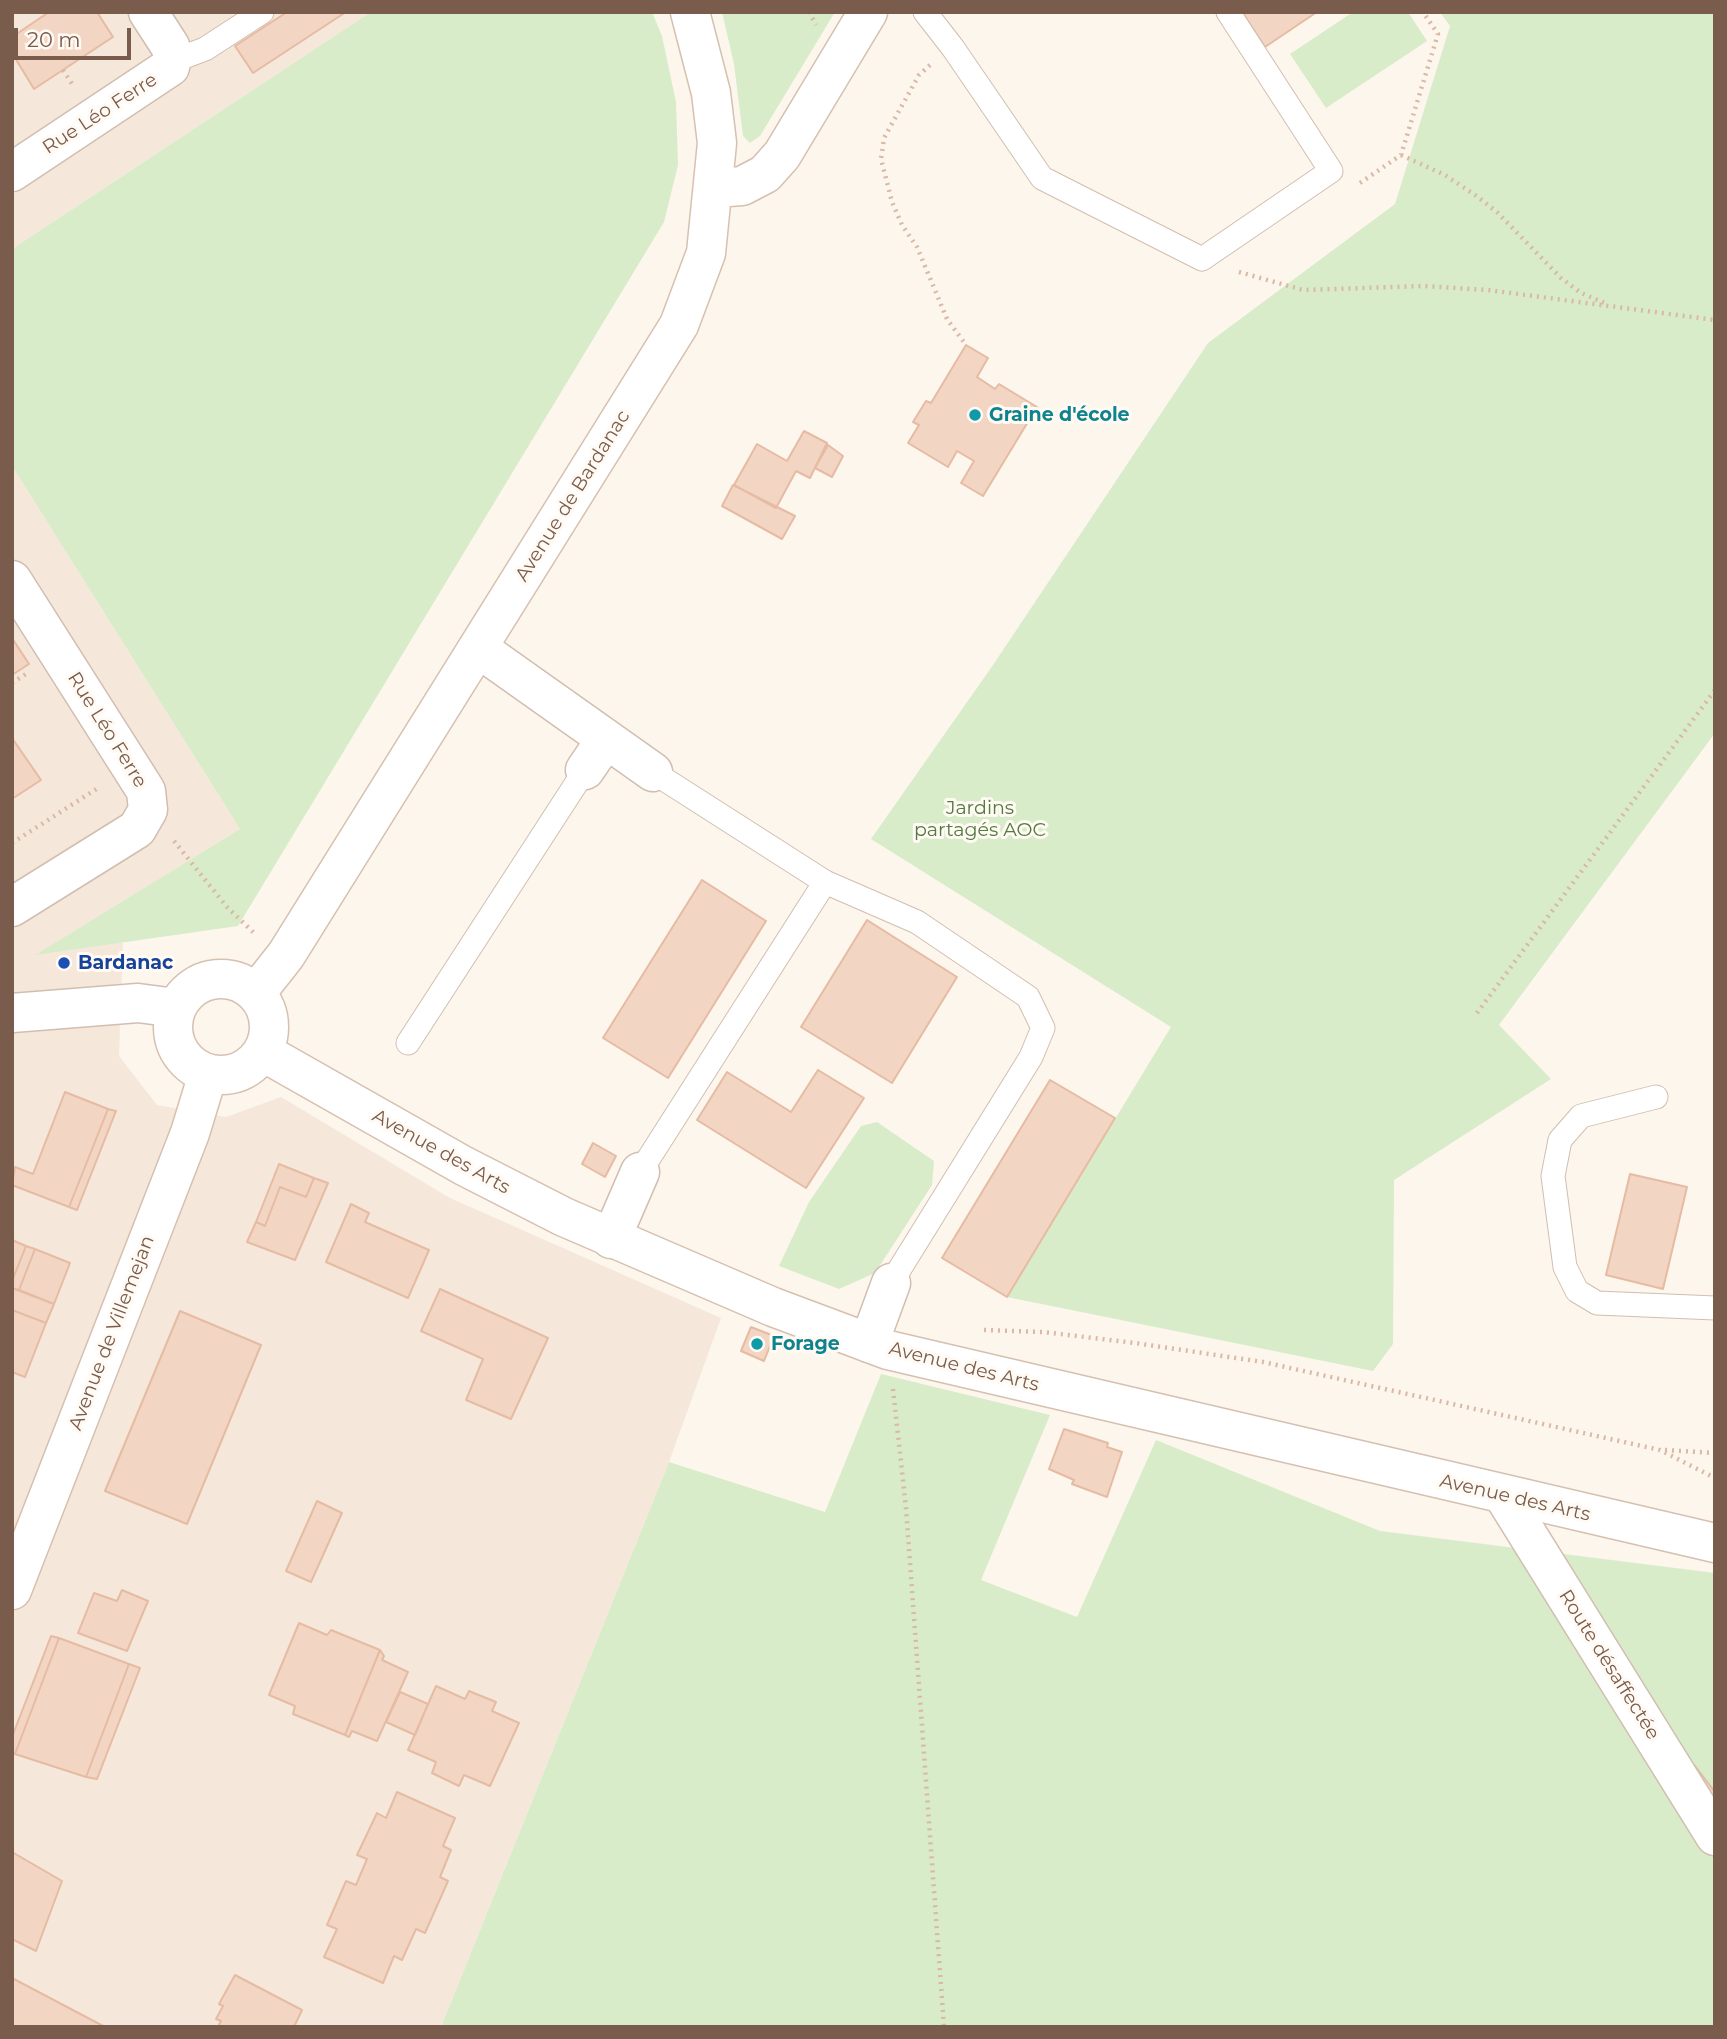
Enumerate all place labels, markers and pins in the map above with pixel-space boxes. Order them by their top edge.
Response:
place label: Graine d'école [989,404,1130,426]
marker: Graine d'école [967,407,983,423]
place label: Bardanac [78,952,173,974]
marker: Bardanac [56,955,72,971]
place label: Forage [771,1333,840,1355]
marker: Forage [749,1336,765,1352]

